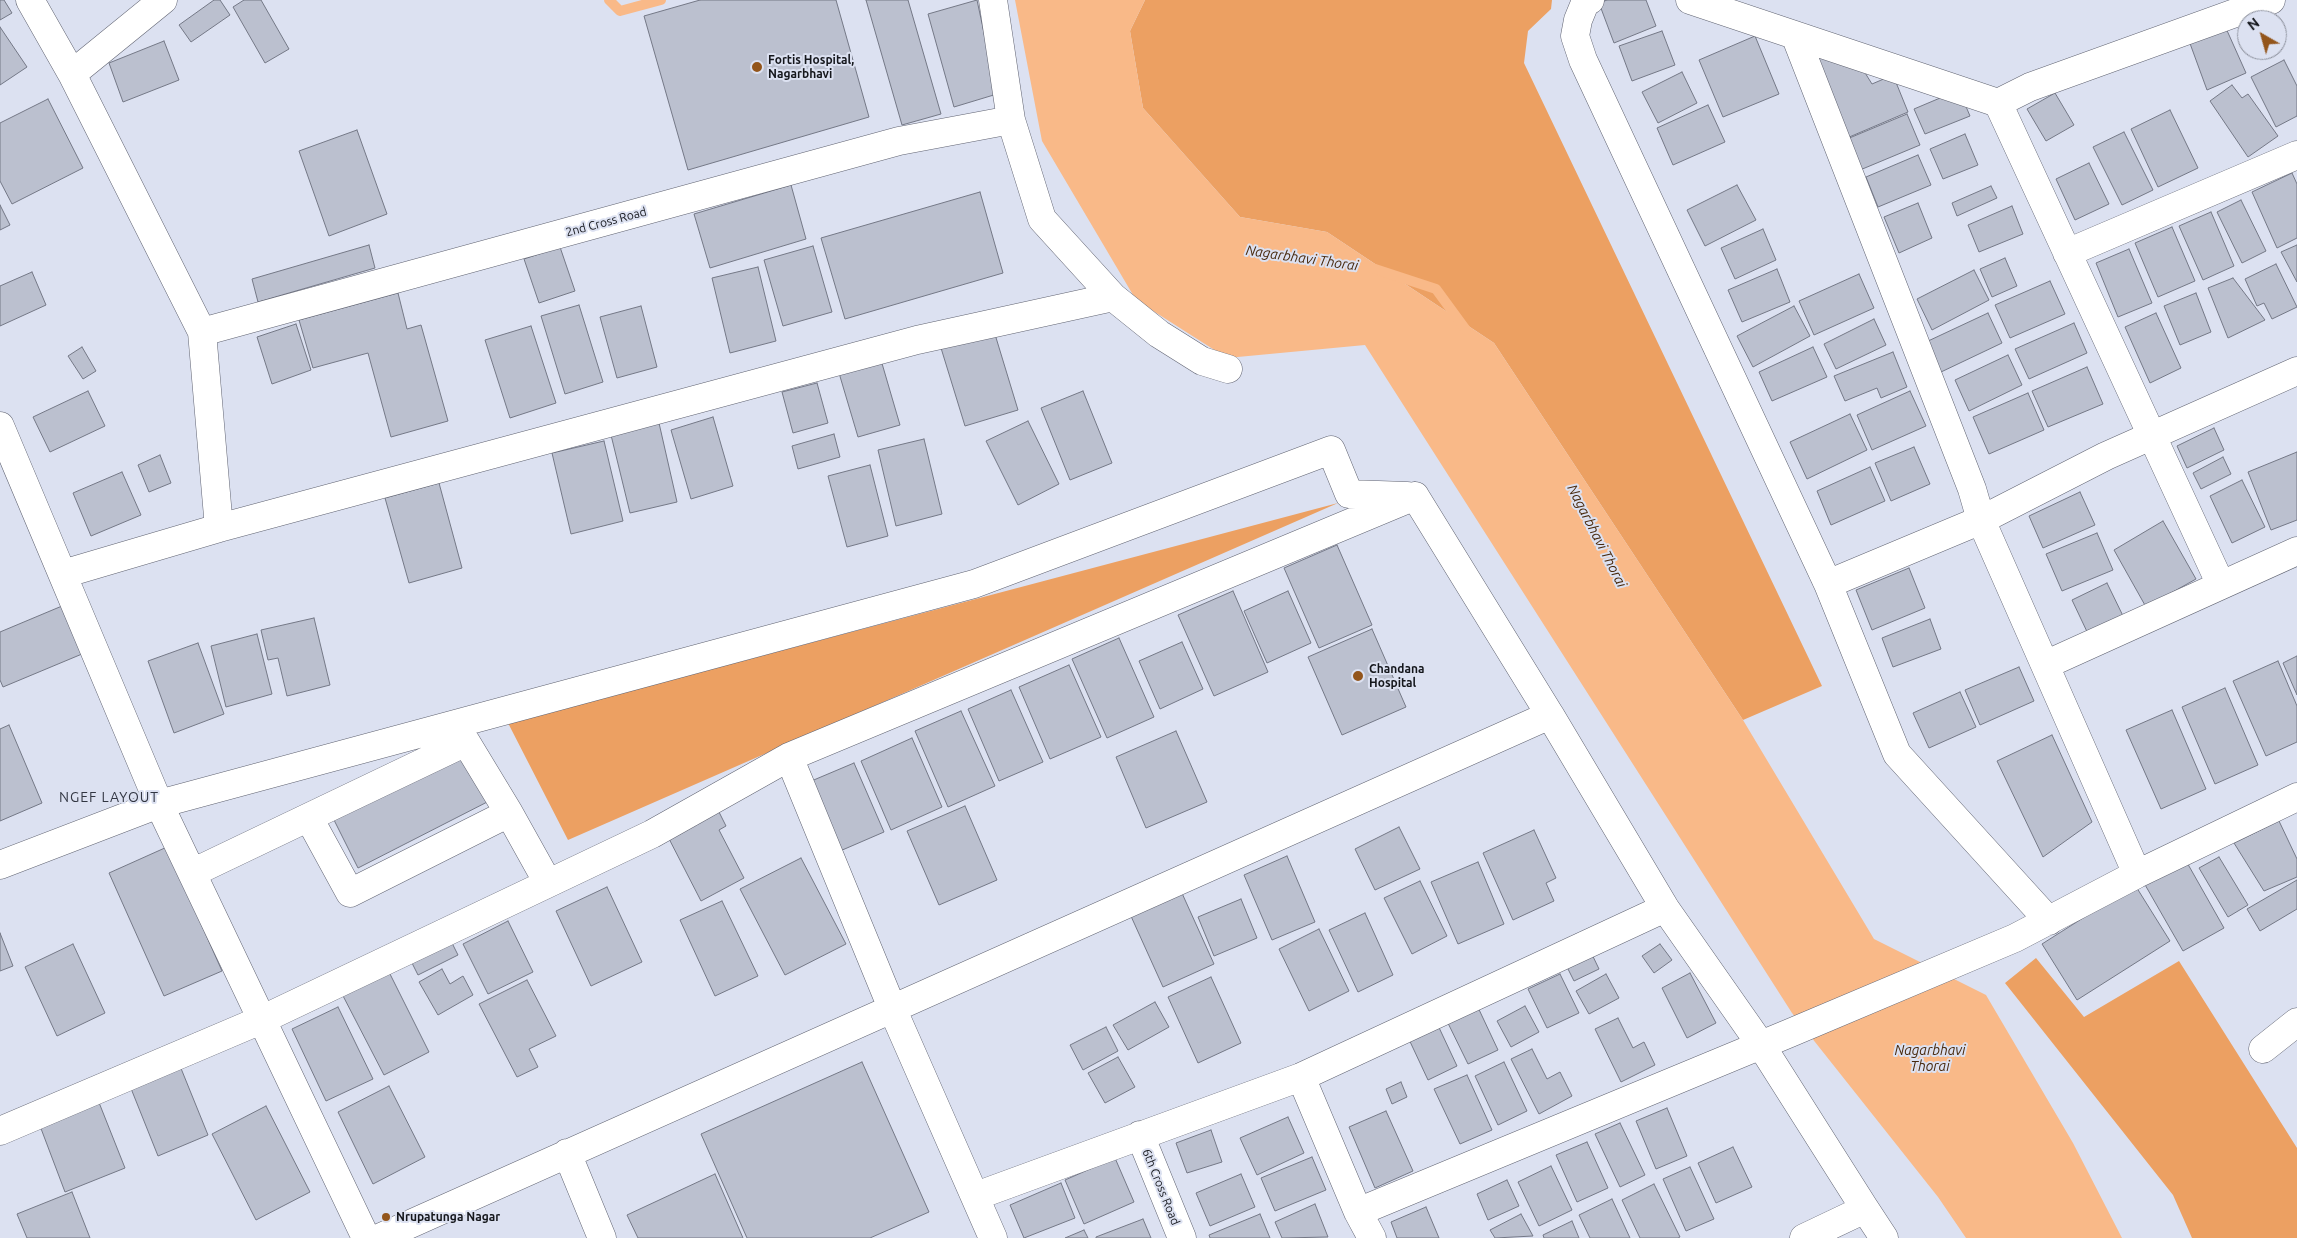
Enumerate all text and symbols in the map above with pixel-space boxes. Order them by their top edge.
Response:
north arrow [2237,10,2287,60]
text: N [2244,14,2262,33]
place label: Fortis Hospital, Nagarbhavi [768,53,854,81]
marker: Fortis Hospital, Nagarbhavi [750,60,764,74]
street label: 2nd Cross Road [564,204,648,240]
water label: Nagarbhavi Thorai [1245,242,1359,274]
water label: Nagarbhavi Thorai [1564,482,1630,590]
place label: Chandana Hospital [1369,662,1424,690]
marker: Chandana Hospital [1351,669,1365,683]
district label: NGEF LAYOUT [58,789,160,805]
water label: Nagarbhavi Thorai [1895,1042,1965,1074]
street label: 6th Cross Road [1139,1147,1183,1227]
place label: Nrupatunga Nagar [396,1210,500,1224]
marker: Nrupatunga Nagar [380,1211,392,1223]

